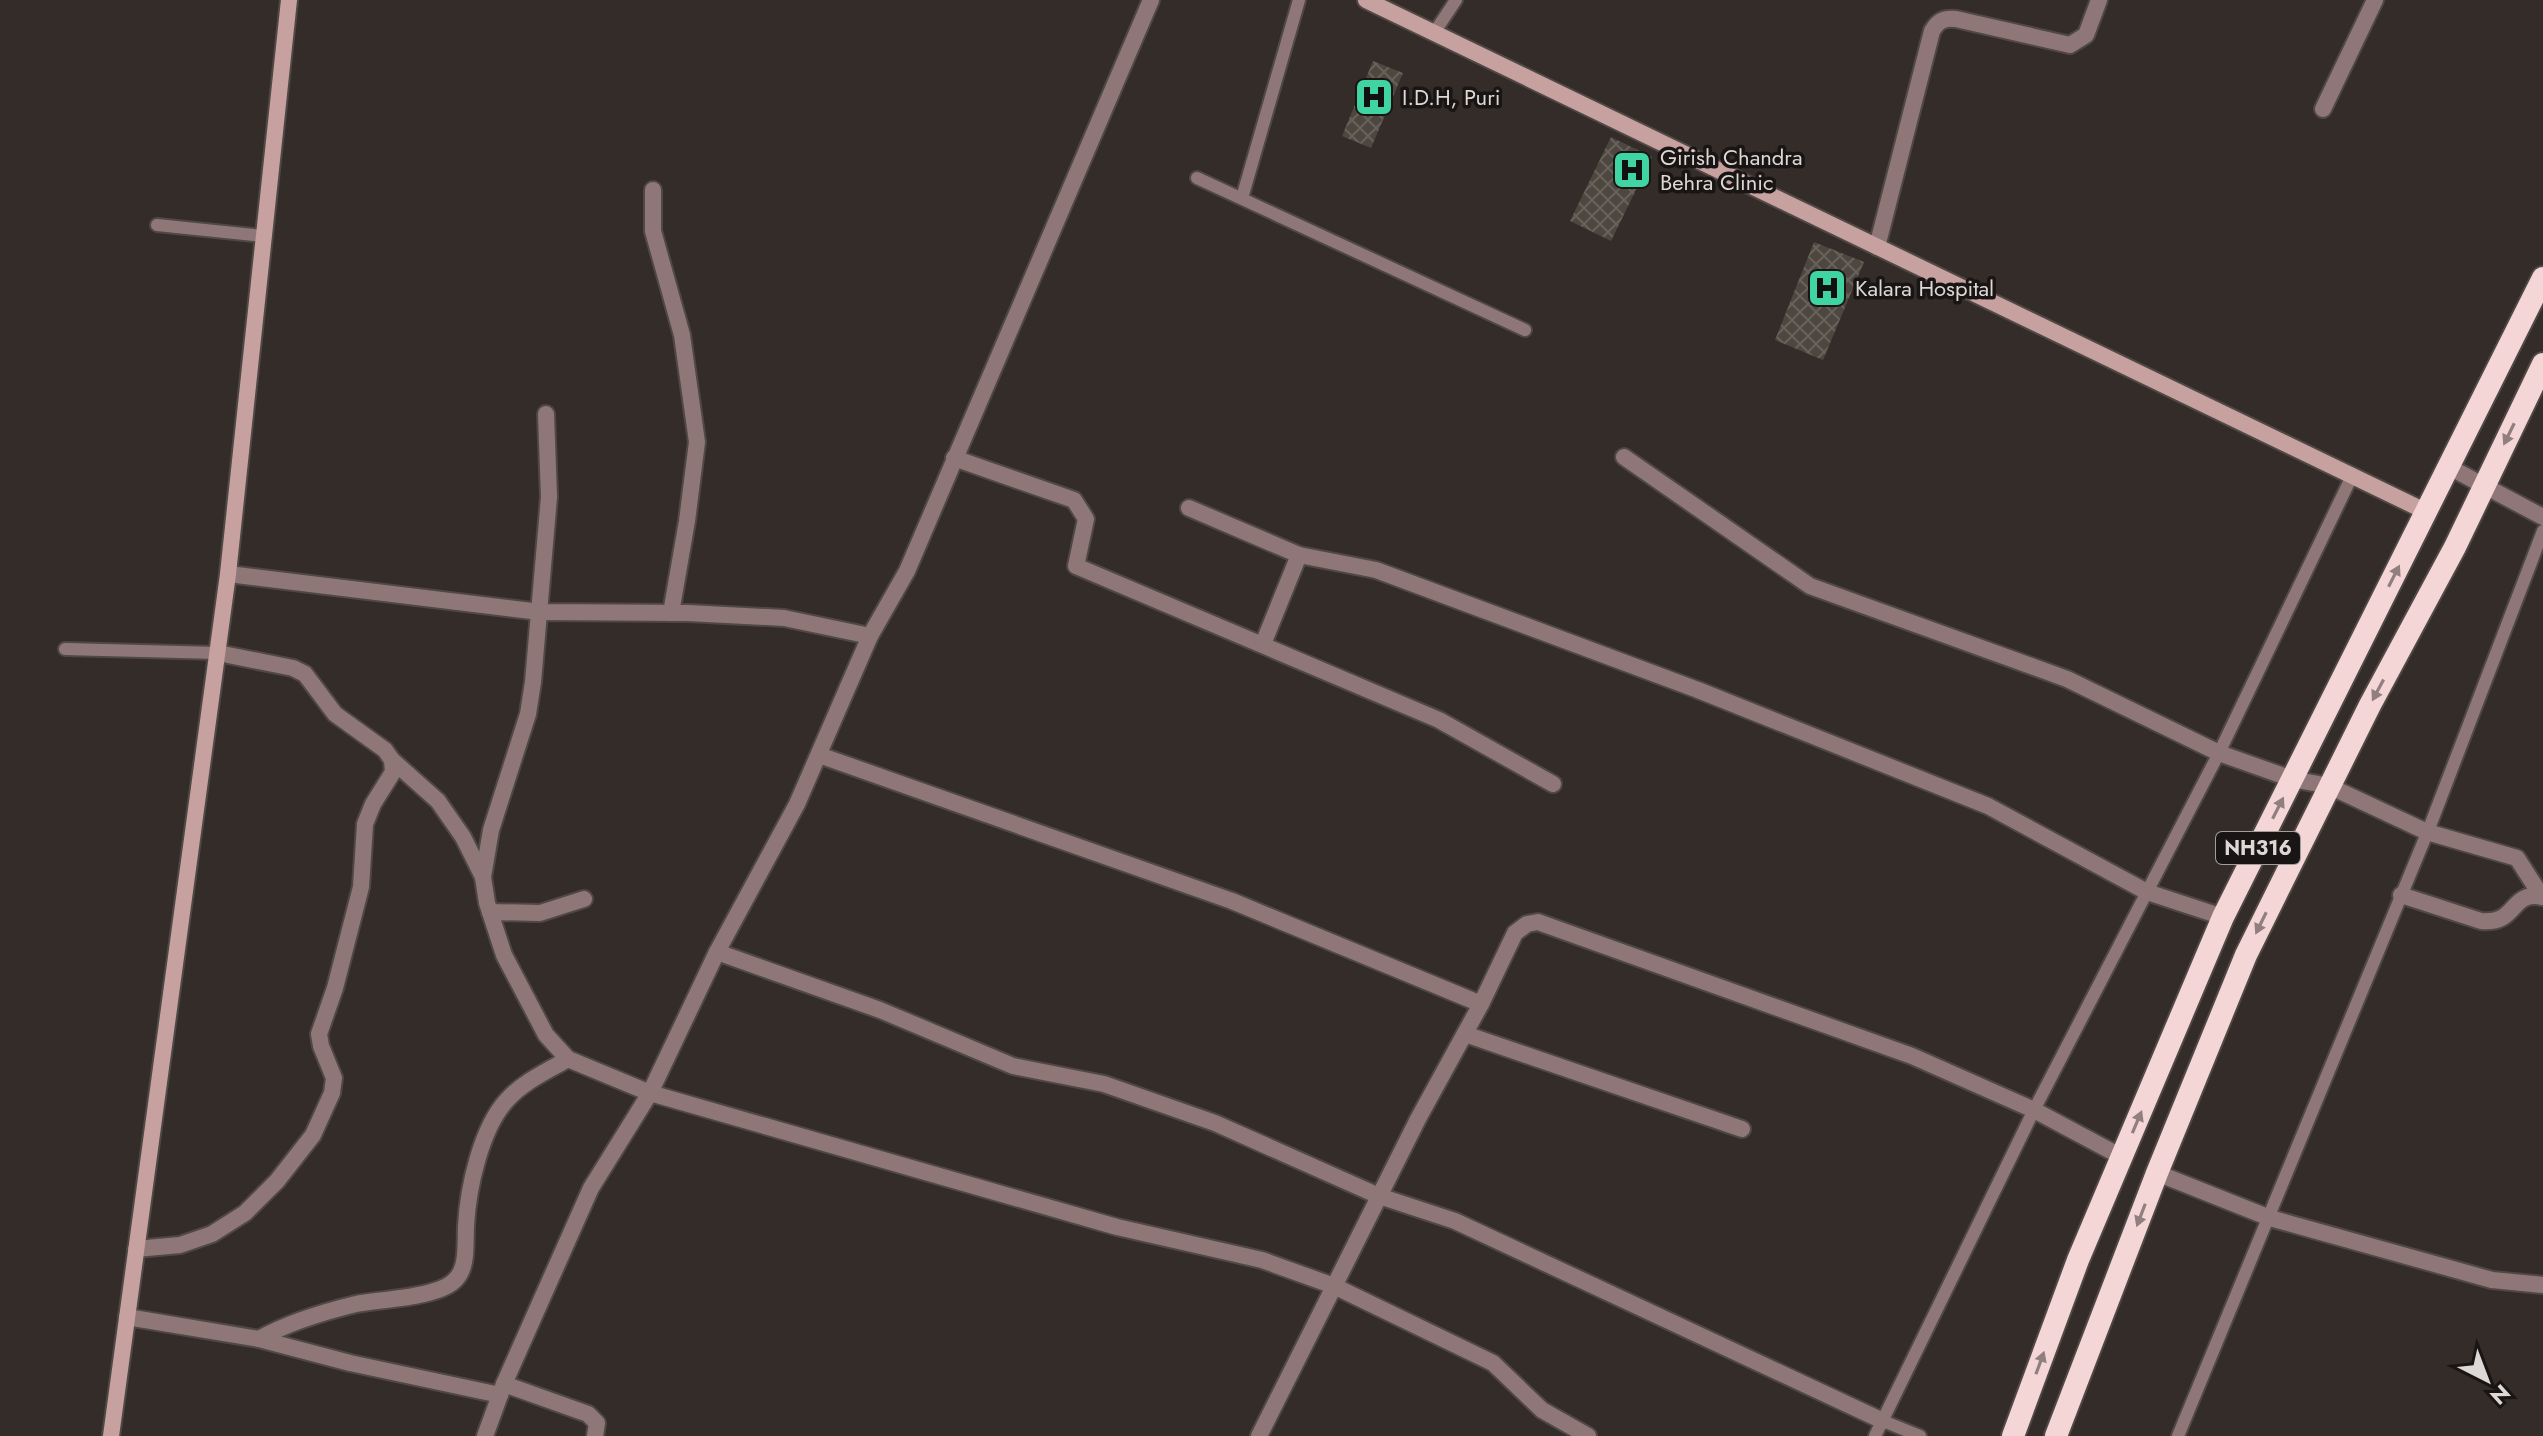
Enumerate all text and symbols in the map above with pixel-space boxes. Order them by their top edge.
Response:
hospital icon: I.D.H, Puri [1353,76,1395,118]
place label: I.D.H, Puri [1402,81,1500,113]
place label: Girish Chandra Behra Clinic [1660,141,1802,198]
hospital icon: Girish Chandra Behra Clinic [1611,149,1653,191]
hospital icon: Kalara Hospital [1806,267,1848,309]
place label: Kalara Hospital [1855,272,1994,304]
one-way arrow [2502,422,2516,446]
one-way arrow [2388,564,2401,587]
one-way arrow [2371,679,2384,702]
one-way arrow [2271,797,2284,820]
road number: NH316 [2216,832,2300,864]
one-way arrow [2254,911,2268,934]
one-way arrow [2131,1110,2144,1134]
one-way arrow [2134,1203,2147,1227]
north arrow [2447,1340,2527,1420]
one-way arrow [2034,1351,2047,1375]
text: N [2483,1377,2518,1413]

